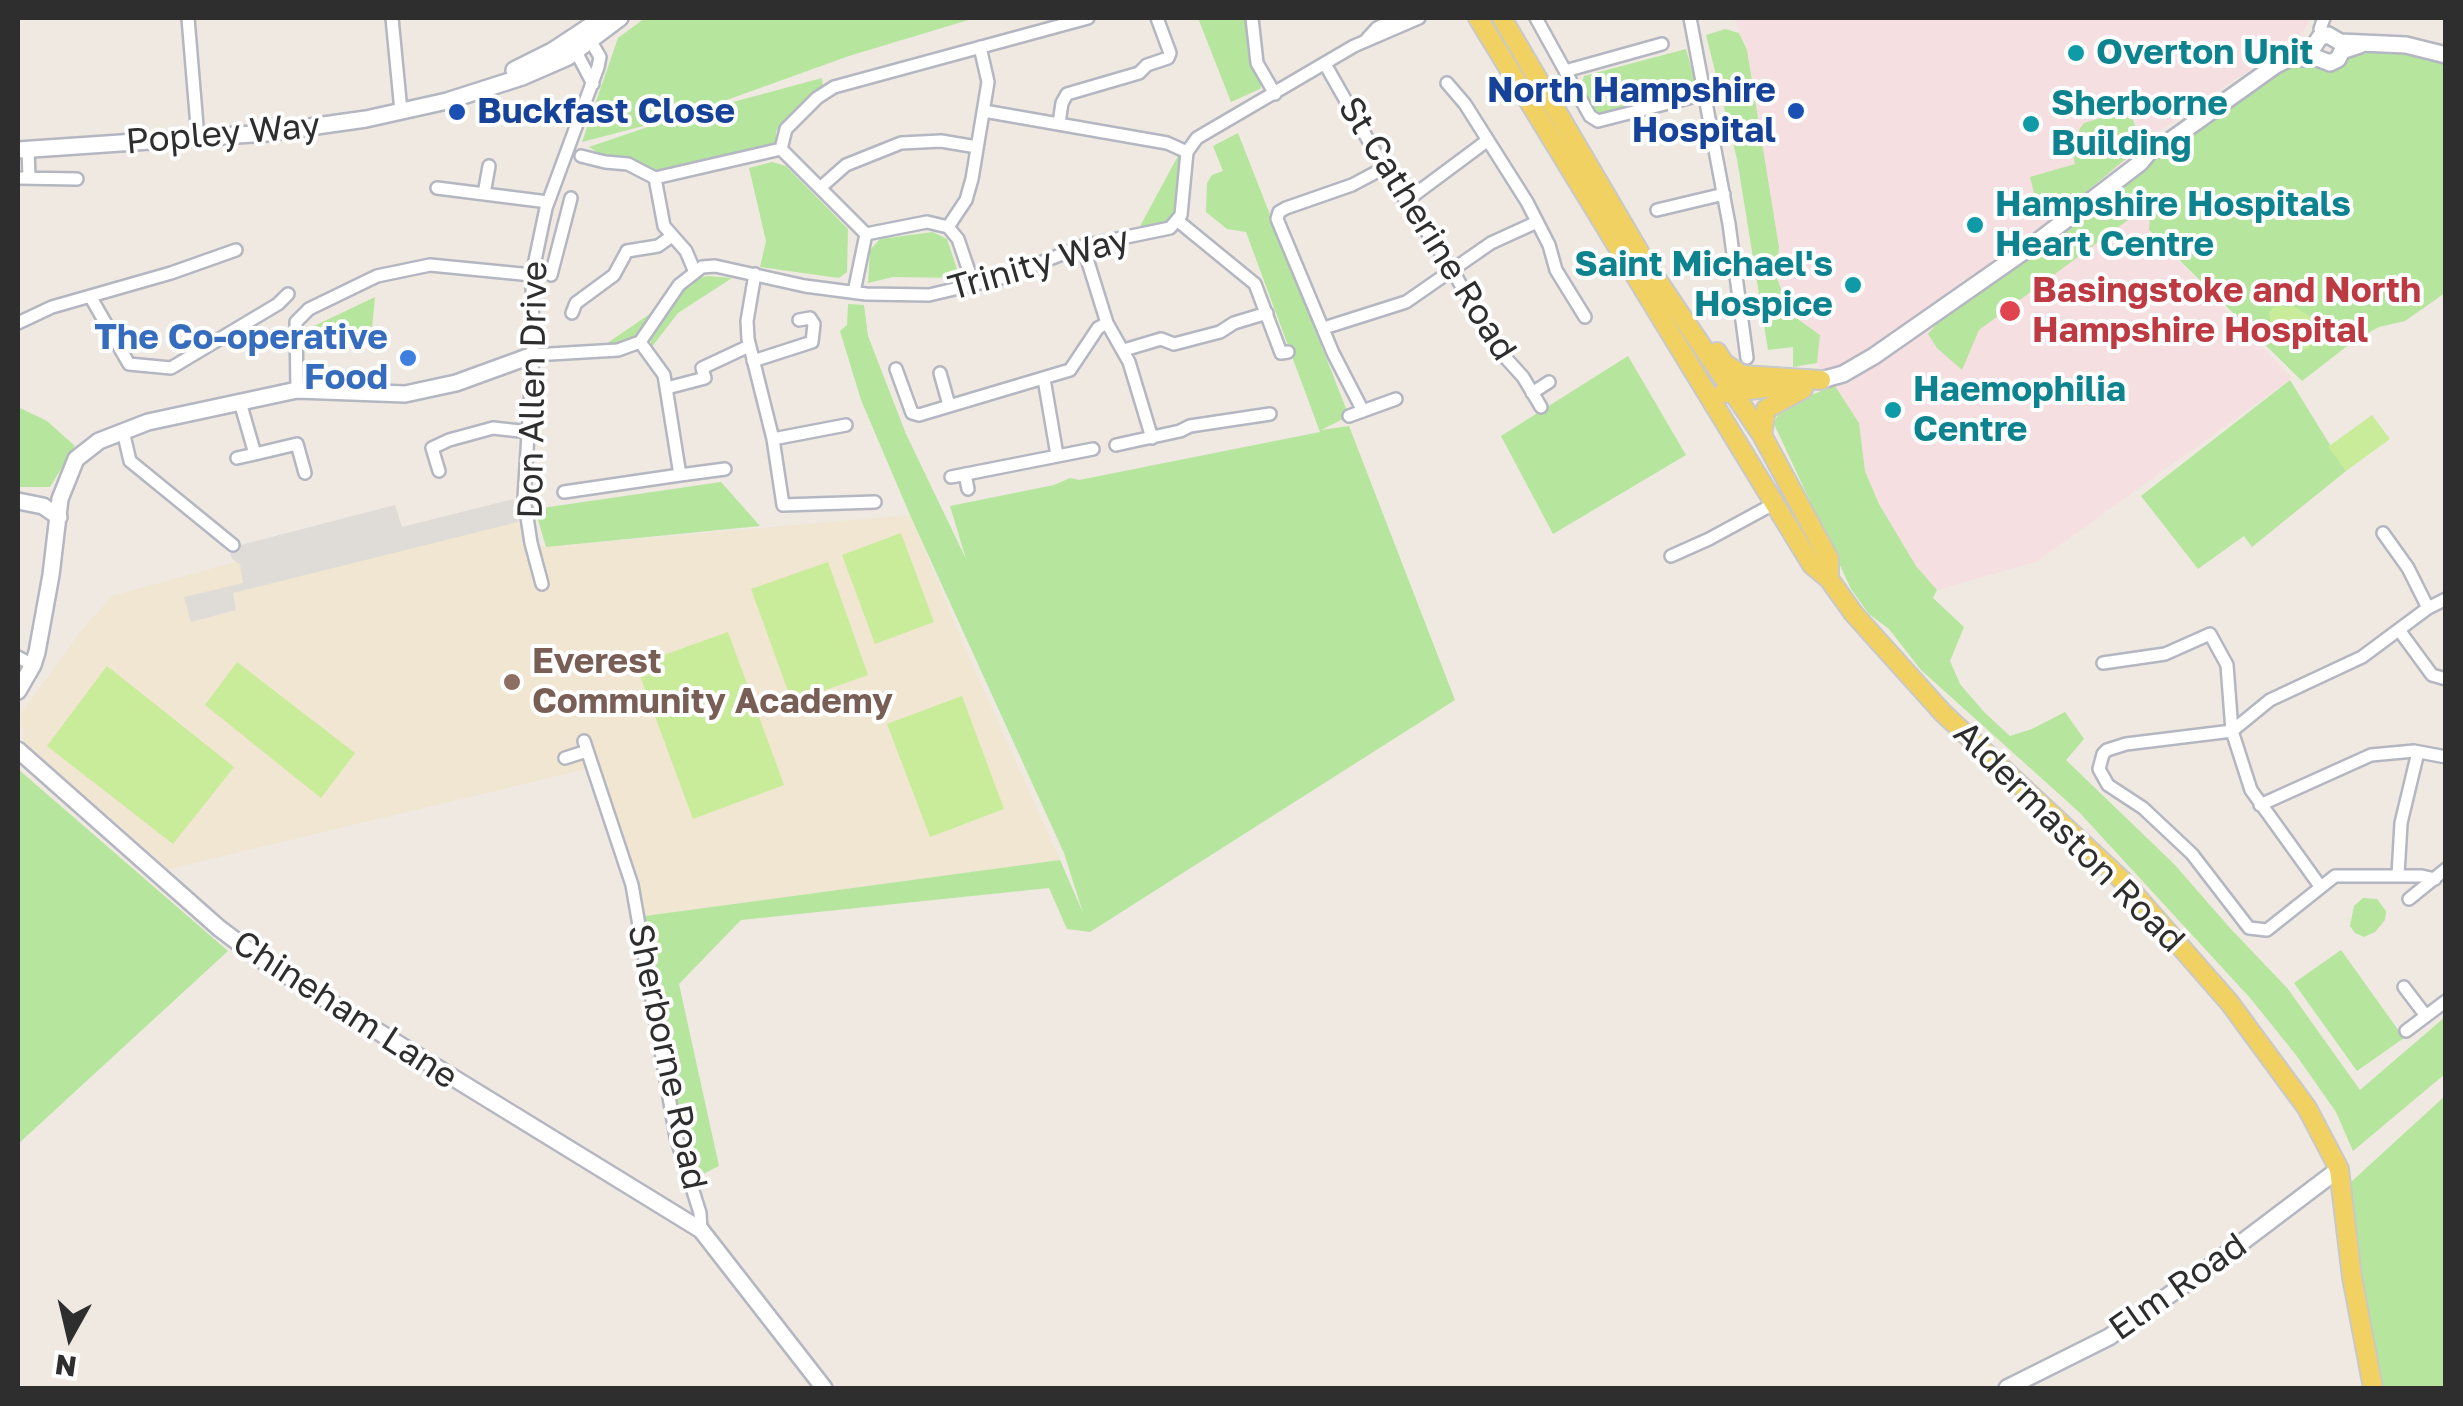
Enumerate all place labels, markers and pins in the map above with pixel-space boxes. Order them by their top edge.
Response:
place label: Overton Unit [2096,32,2313,74]
marker: Overton Unit [2065,42,2087,64]
place label: North Hampshire Hospital [1487,70,1776,152]
place label: Sherborne Building [2051,83,2228,165]
place label: Buckfast Close [477,91,735,133]
marker: North Hampshire Hospital [1785,100,1807,122]
marker: Buckfast Close [446,101,468,123]
marker: Sherborne Building [2020,113,2042,135]
place label: Hampshire Hospitals Heart Centre [1995,184,2351,266]
marker: Hampshire Hospitals Heart Centre [1964,214,1986,236]
place label: Saint Michael's Hospice [1574,244,1833,326]
place label: Basingstoke and North Hampshire Hospital [2032,270,2421,352]
marker: Saint Michael's Hospice [1842,274,1864,296]
marker: Basingstoke and North Hampshire Hospital [1997,298,2023,324]
place label: The Co-operative Food [94,317,388,399]
marker: The Co-operative Food [397,347,419,369]
place label: Haemophilia Centre [1913,369,2126,451]
marker: Haemophilia Centre [1882,399,1904,421]
place label: Everest Community Academy [532,641,893,723]
marker: Everest Community Academy [501,671,523,693]

